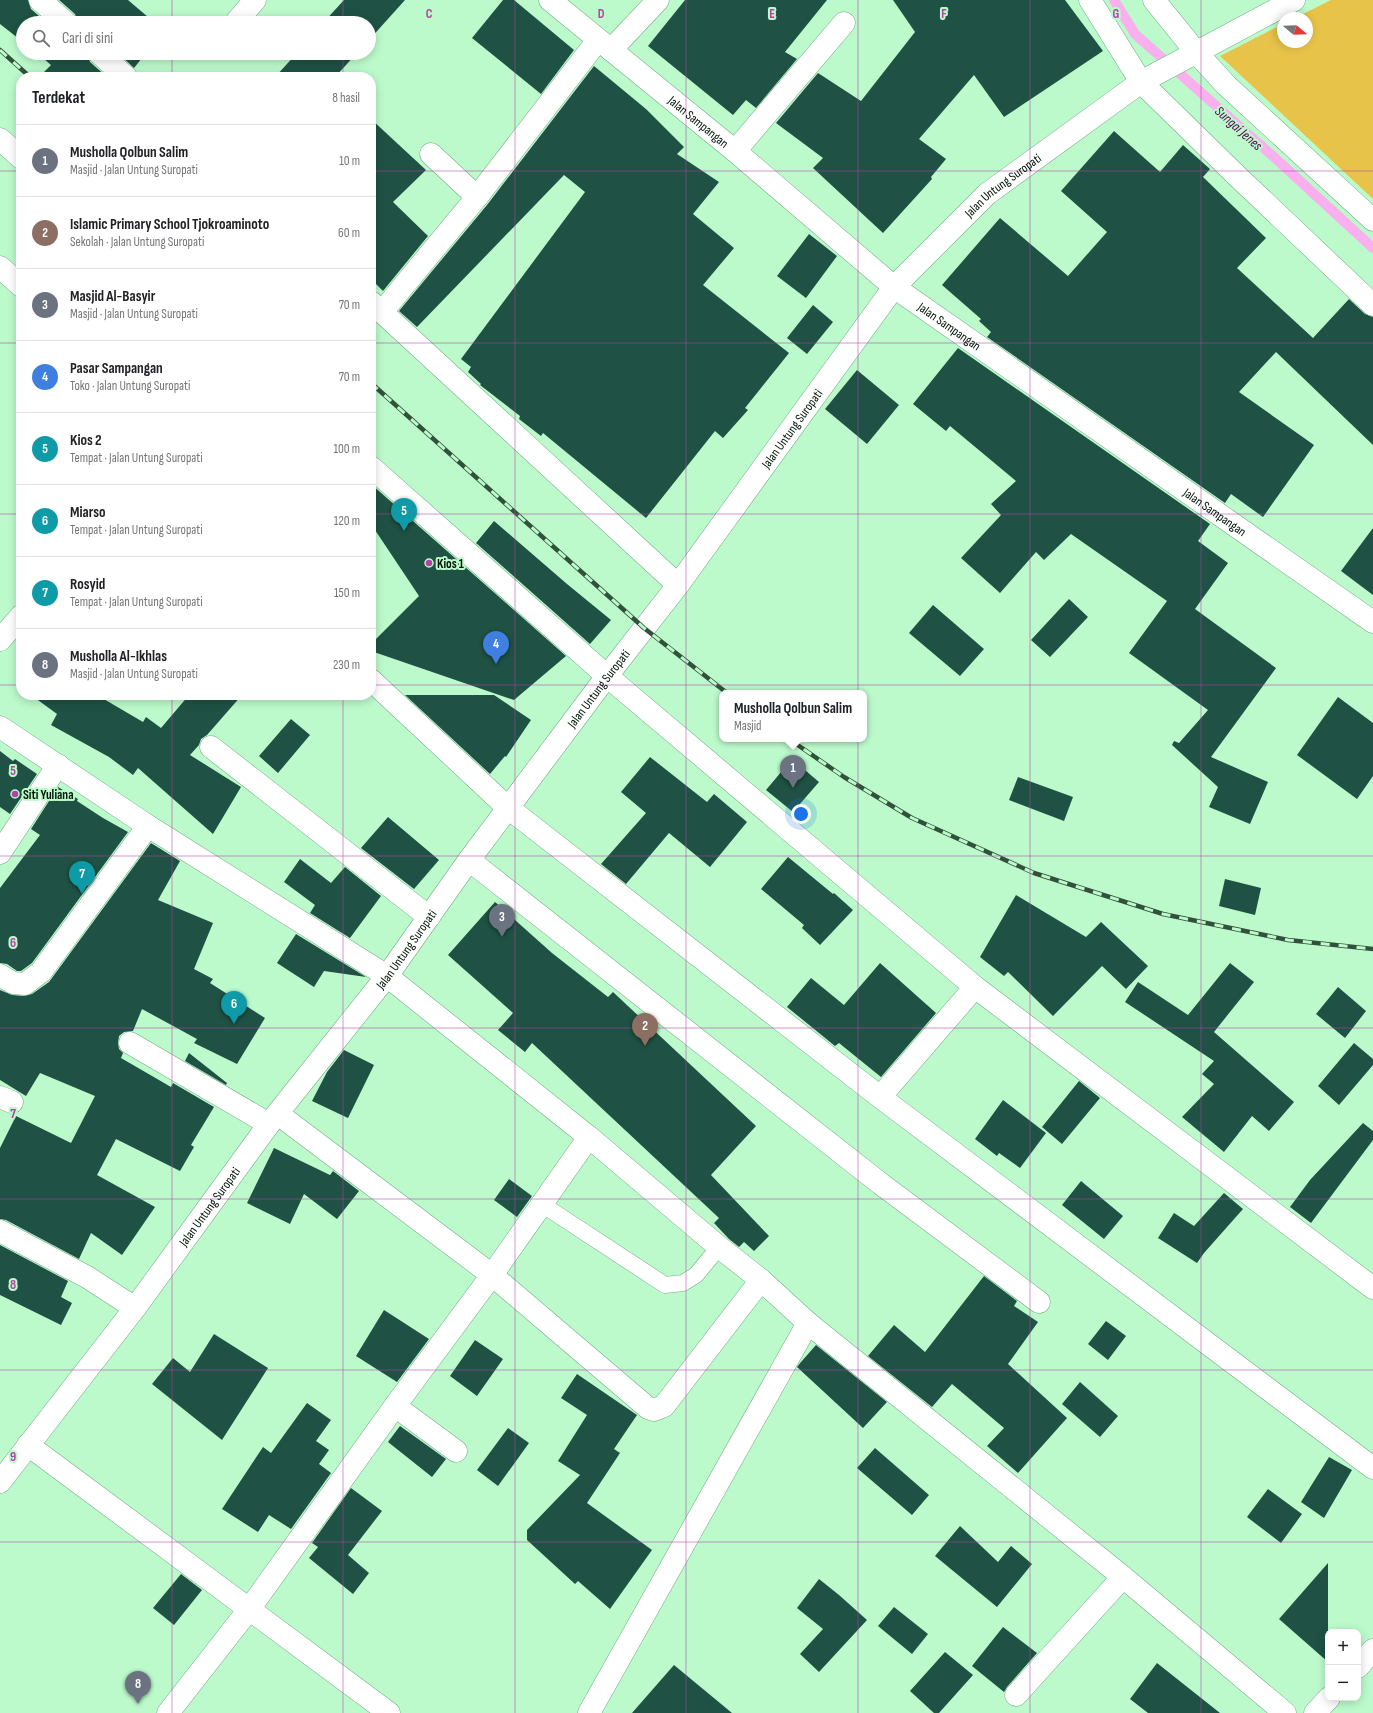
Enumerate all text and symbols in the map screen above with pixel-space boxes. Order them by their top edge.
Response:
text: C [426,6,433,22]
text: D [598,6,605,22]
text: E [769,6,775,22]
text: F [941,6,947,22]
text: G [1113,6,1120,22]
north arrow [1277,12,1313,48]
search box [16,16,376,60]
icon: search [30,27,52,49]
text: Cari di sini [62,29,113,48]
text: Terdekat [32,88,85,108]
text: 8 hasil [332,90,360,106]
street label: Jalan Sampangan [664,92,732,152]
water label: Sungai Jenes [1211,103,1266,154]
text: Musholla Qolbun Salim [70,143,188,162]
street label: Jalan Untung Suropati [961,150,1045,222]
text: 1 [42,153,48,169]
text: 10 m [339,153,360,169]
text: Masjid · Jalan Untung Suropati [70,162,198,178]
text: Islamic Primary School Tjokroaminoto [70,215,269,234]
text: 2 [42,225,48,241]
text: 60 m [338,225,360,241]
text: Sekolah · Jalan Untung Suropati [70,234,204,250]
text: Masjid Al-Basyir [70,287,155,306]
text: 3 [42,297,48,313]
text: 70 m [339,297,360,313]
street label: Jalan Sampangan [914,299,984,354]
text: Masjid · Jalan Untung Suropati [70,306,198,322]
text: Pasar Sampangan [70,359,163,378]
text: 4 [42,369,48,385]
text: 70 m [339,369,360,385]
text: Toko · Jalan Untung Suropati [70,378,190,394]
street label: Jalan Untung Suropati [758,386,826,473]
text: Kios 2 [70,431,102,450]
text: 5 [42,441,48,457]
text: 100 m [333,441,360,457]
text: Tempat · Jalan Untung Suropati [70,450,203,466]
street label: Jalan Sampangan [1179,484,1249,540]
pin: 5 [391,498,417,531]
text: Miarso [70,503,105,522]
text: 6 [42,513,48,529]
text: 120 m [334,513,360,529]
text: Tempat · Jalan Untung Suropati [70,522,203,538]
place label: Kios 1 [437,556,464,572]
marker: Kios 1 [424,558,434,568]
text: Rosyid [70,575,105,594]
text: 7 [42,585,48,601]
text: 150 m [334,585,360,601]
text: Tempat · Jalan Untung Suropati [70,594,203,610]
pin: 4 [483,631,509,664]
text: Musholla Al-Ikhlas [70,647,167,666]
street label: Jalan Untung Suropati [564,647,634,732]
text: 8 [42,657,48,673]
text: 230 m [333,657,360,673]
text: Masjid · Jalan Untung Suropati [70,666,198,682]
popup [719,690,867,742]
text: Musholla Qolbun Salim [734,699,852,718]
text: Masjid [734,718,761,734]
pin: 1 [780,755,806,788]
text: 5 [10,763,16,779]
place label: Siti Yuliana [23,787,73,803]
marker: Siti Yuliana [10,789,20,799]
your location [791,804,811,824]
pin: 7 [69,861,95,894]
pin: 3 [489,904,515,937]
street label: Jalan Untung Suropati [372,907,440,993]
text: 6 [10,935,16,951]
pin: 6 [221,991,247,1024]
pin: 2 [632,1013,658,1046]
text: 7 [10,1106,16,1122]
street label: Jalan Untung Suropati [175,1164,244,1250]
text: 8 [10,1277,16,1293]
text: 9 [10,1449,16,1465]
map controls [1325,1629,1361,1701]
button: + [1325,1629,1361,1665]
button: − [1325,1665,1361,1701]
pin: 8 [125,1671,151,1704]

